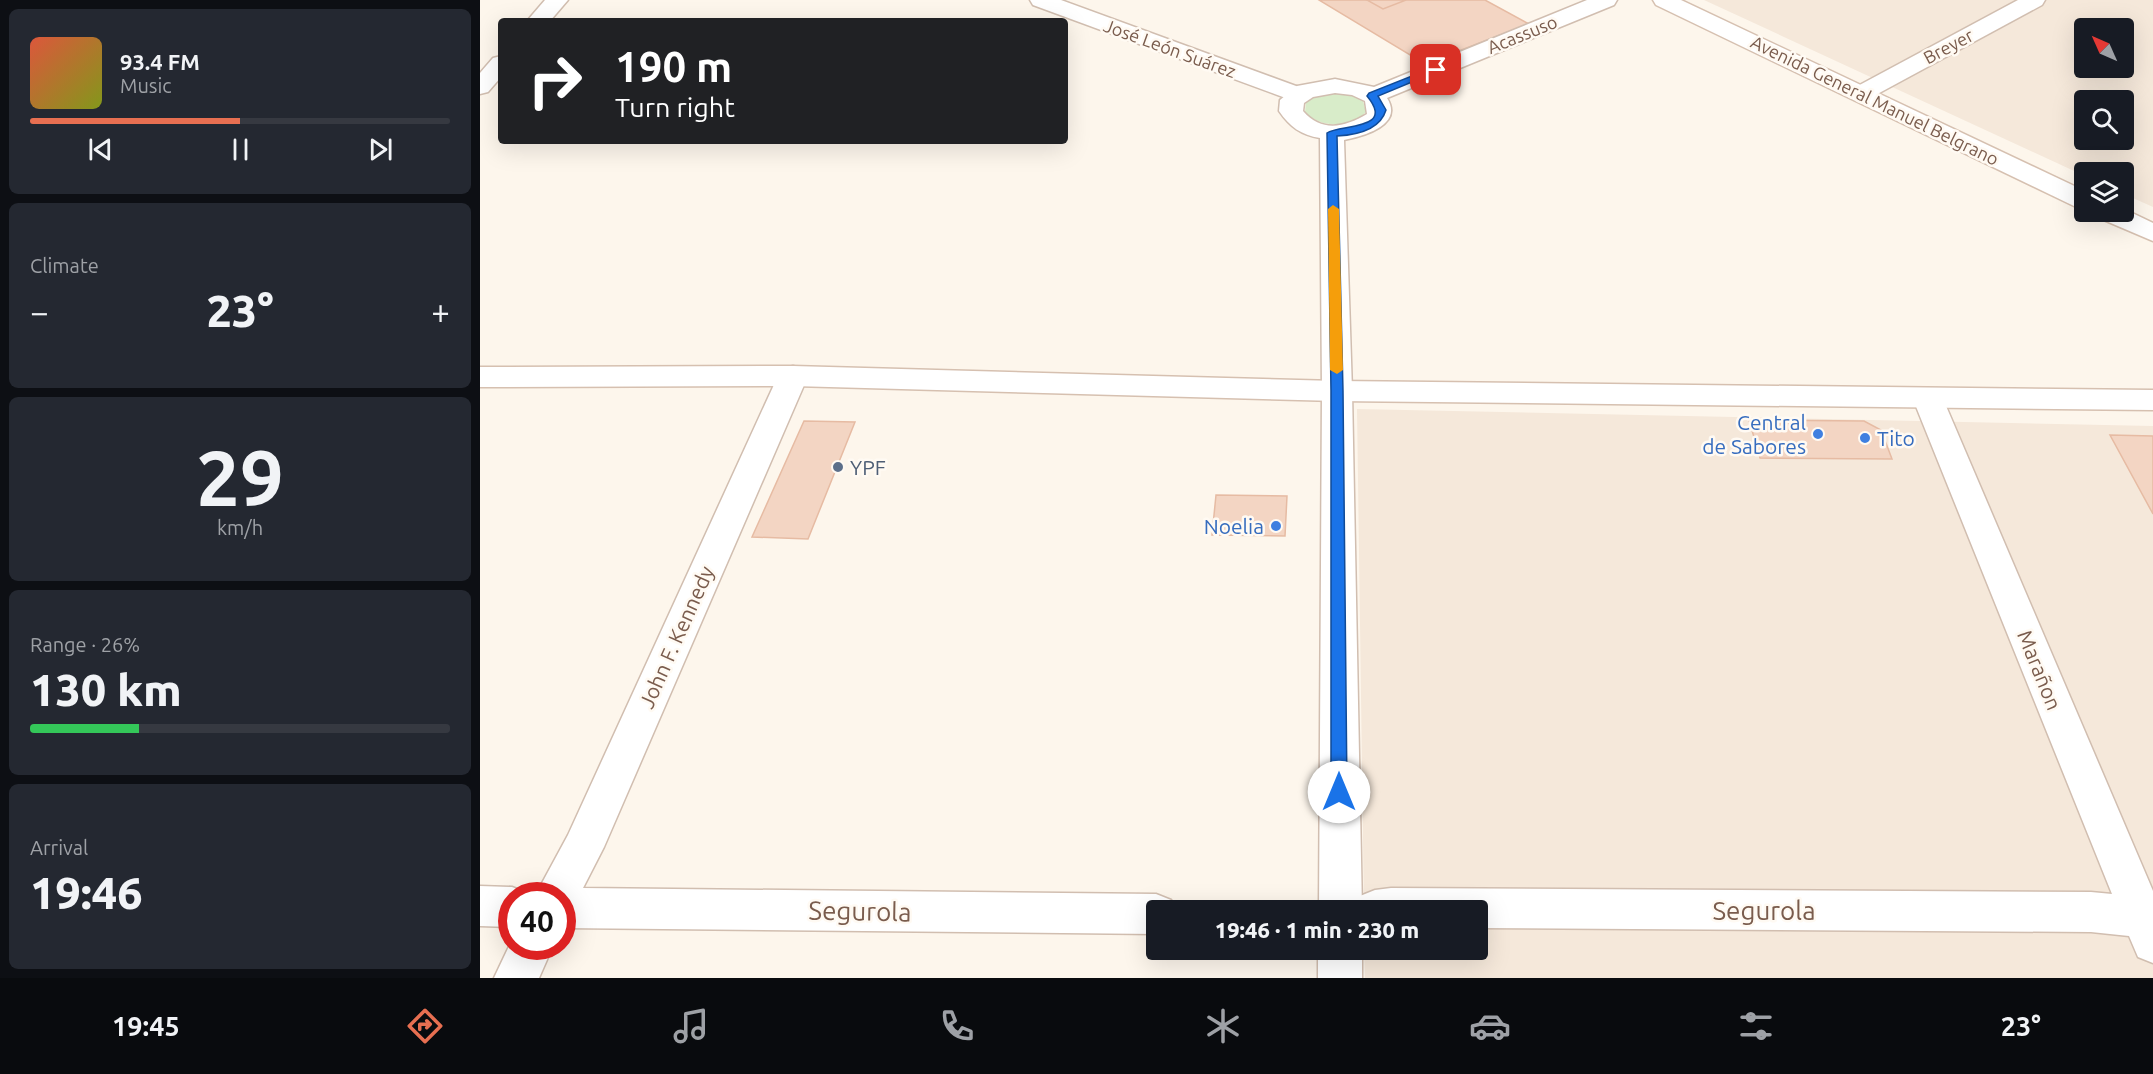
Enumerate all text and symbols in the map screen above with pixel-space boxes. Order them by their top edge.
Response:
street label: Acassuso [1484,11,1560,57]
street label: José León Suárez [1101,15,1239,81]
north arrow [2074,18,2134,78]
map controls [2074,18,2134,222]
street label: Breyer [1920,25,1976,67]
street label: Avenida General Manuel Belgrano [1748,31,2002,169]
icon: right [516,42,594,120]
text: 190 m [615,43,732,90]
pin [1410,44,1461,95]
text: 93.4 FM [120,49,200,74]
icon: arrive [1419,53,1452,86]
text: Music [120,74,172,97]
button: search [2074,90,2134,150]
text: Turn right [615,92,735,122]
icon: previous [84,133,117,166]
icon: pause [224,133,257,166]
icon: next [364,133,397,166]
button: layers [2074,162,2134,222]
text: Climate [30,254,99,277]
text: 23° [206,285,274,336]
text: − [30,293,49,330]
text: + [431,293,450,330]
place label: Central de Sabores [1702,410,1806,458]
place label: Tito [1877,426,1915,450]
marker: Central de Sabores [1811,427,1825,441]
marker: Tito [1858,431,1872,445]
text: 29 [196,433,284,521]
place label: YPF [850,455,886,479]
marker: YPF [831,460,845,474]
place label: Noelia [1204,514,1264,538]
text: km/h [217,516,263,539]
marker: Noelia [1269,519,1283,533]
street label: John F. Kennedy [634,562,718,712]
street label: Marañon [2013,627,2067,713]
text: Range · 26% [30,633,140,656]
text: 130 km [30,664,182,715]
position arrow [1307,760,1371,824]
text: Arrival [30,836,88,859]
text: 19:46 [30,867,143,918]
speed limit sign: 40 [498,882,576,960]
street label: Segurola [808,896,912,926]
street label: Segurola [1712,896,1816,925]
text: 19:46 · 1 min · 230 m [1215,917,1419,942]
icon: directions [404,1005,446,1047]
icon: music [670,1005,712,1047]
icon: phone [936,1005,978,1047]
icon: climate [1202,1005,1244,1047]
icon: car [1469,1005,1511,1047]
icon: filters [1735,1005,1777,1047]
text: 19:45 [112,1011,180,1041]
text: 23° [2001,1011,2041,1041]

